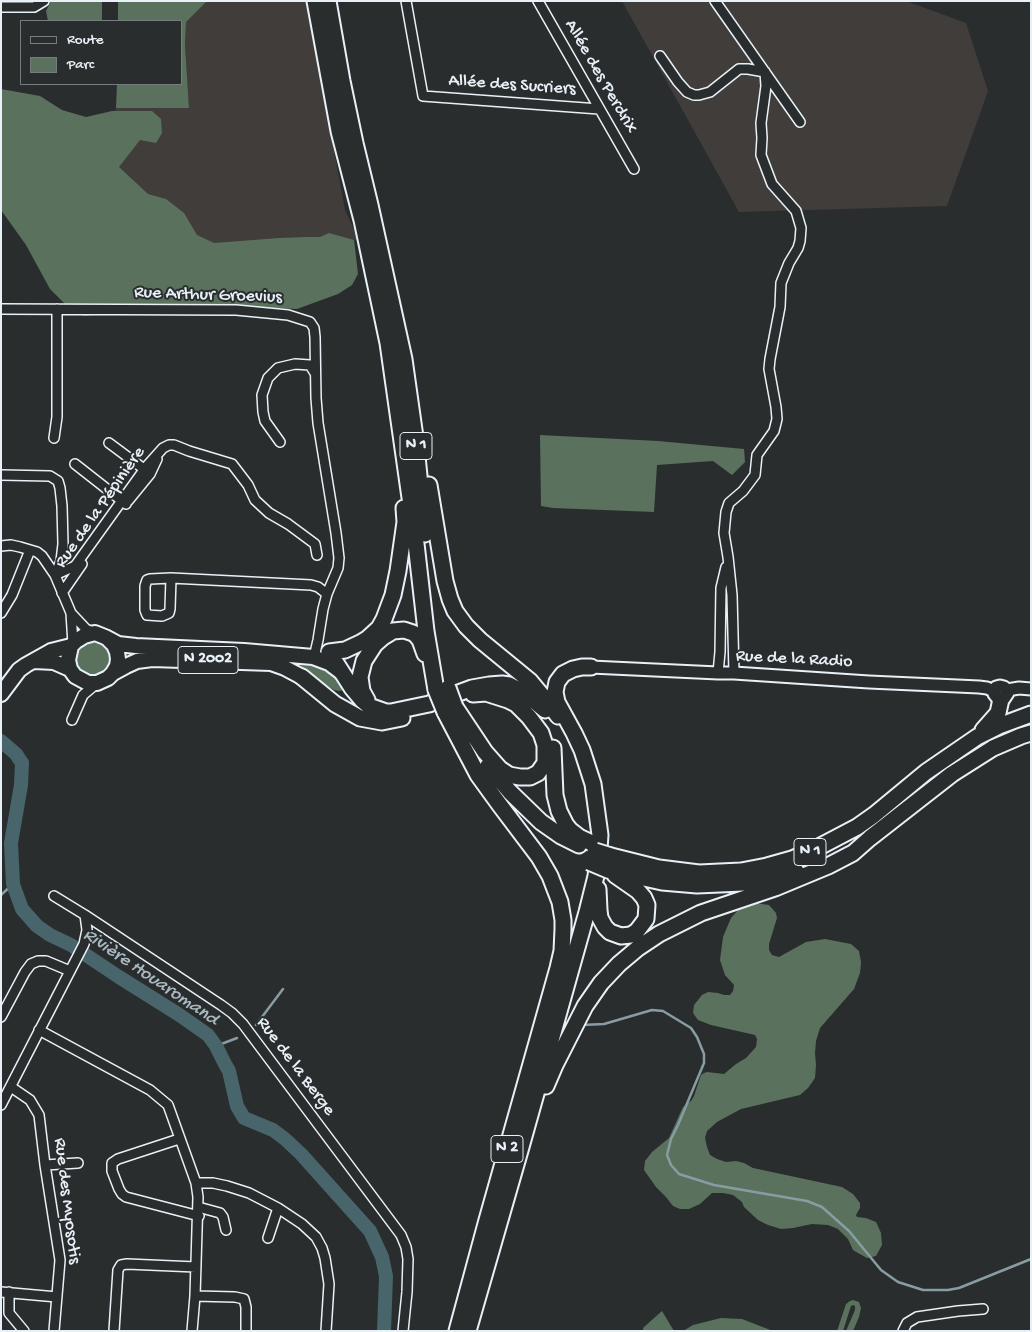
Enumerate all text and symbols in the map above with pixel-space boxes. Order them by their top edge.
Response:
street label: Allée des Perdrix [559,16,641,138]
legend [20,20,182,85]
text: Route [67,31,104,49]
text: Parc [67,56,94,74]
street label: Allée des Sucriers [448,71,576,101]
street label: Rue Arthur Groevius [134,283,282,309]
road number: N 1 [400,432,432,460]
street label: Rue de la Pépinière [51,443,151,573]
road number: N 2002 [178,646,238,674]
street label: Rue de la Radio [735,646,853,674]
road number: N 1 [794,839,826,866]
water label: Rivière Houaromand [78,924,222,1032]
street label: Rue de la Berge [251,1013,339,1121]
road number: N 2 [491,1136,523,1162]
street label: Rue des Myosotis [48,1137,84,1265]

